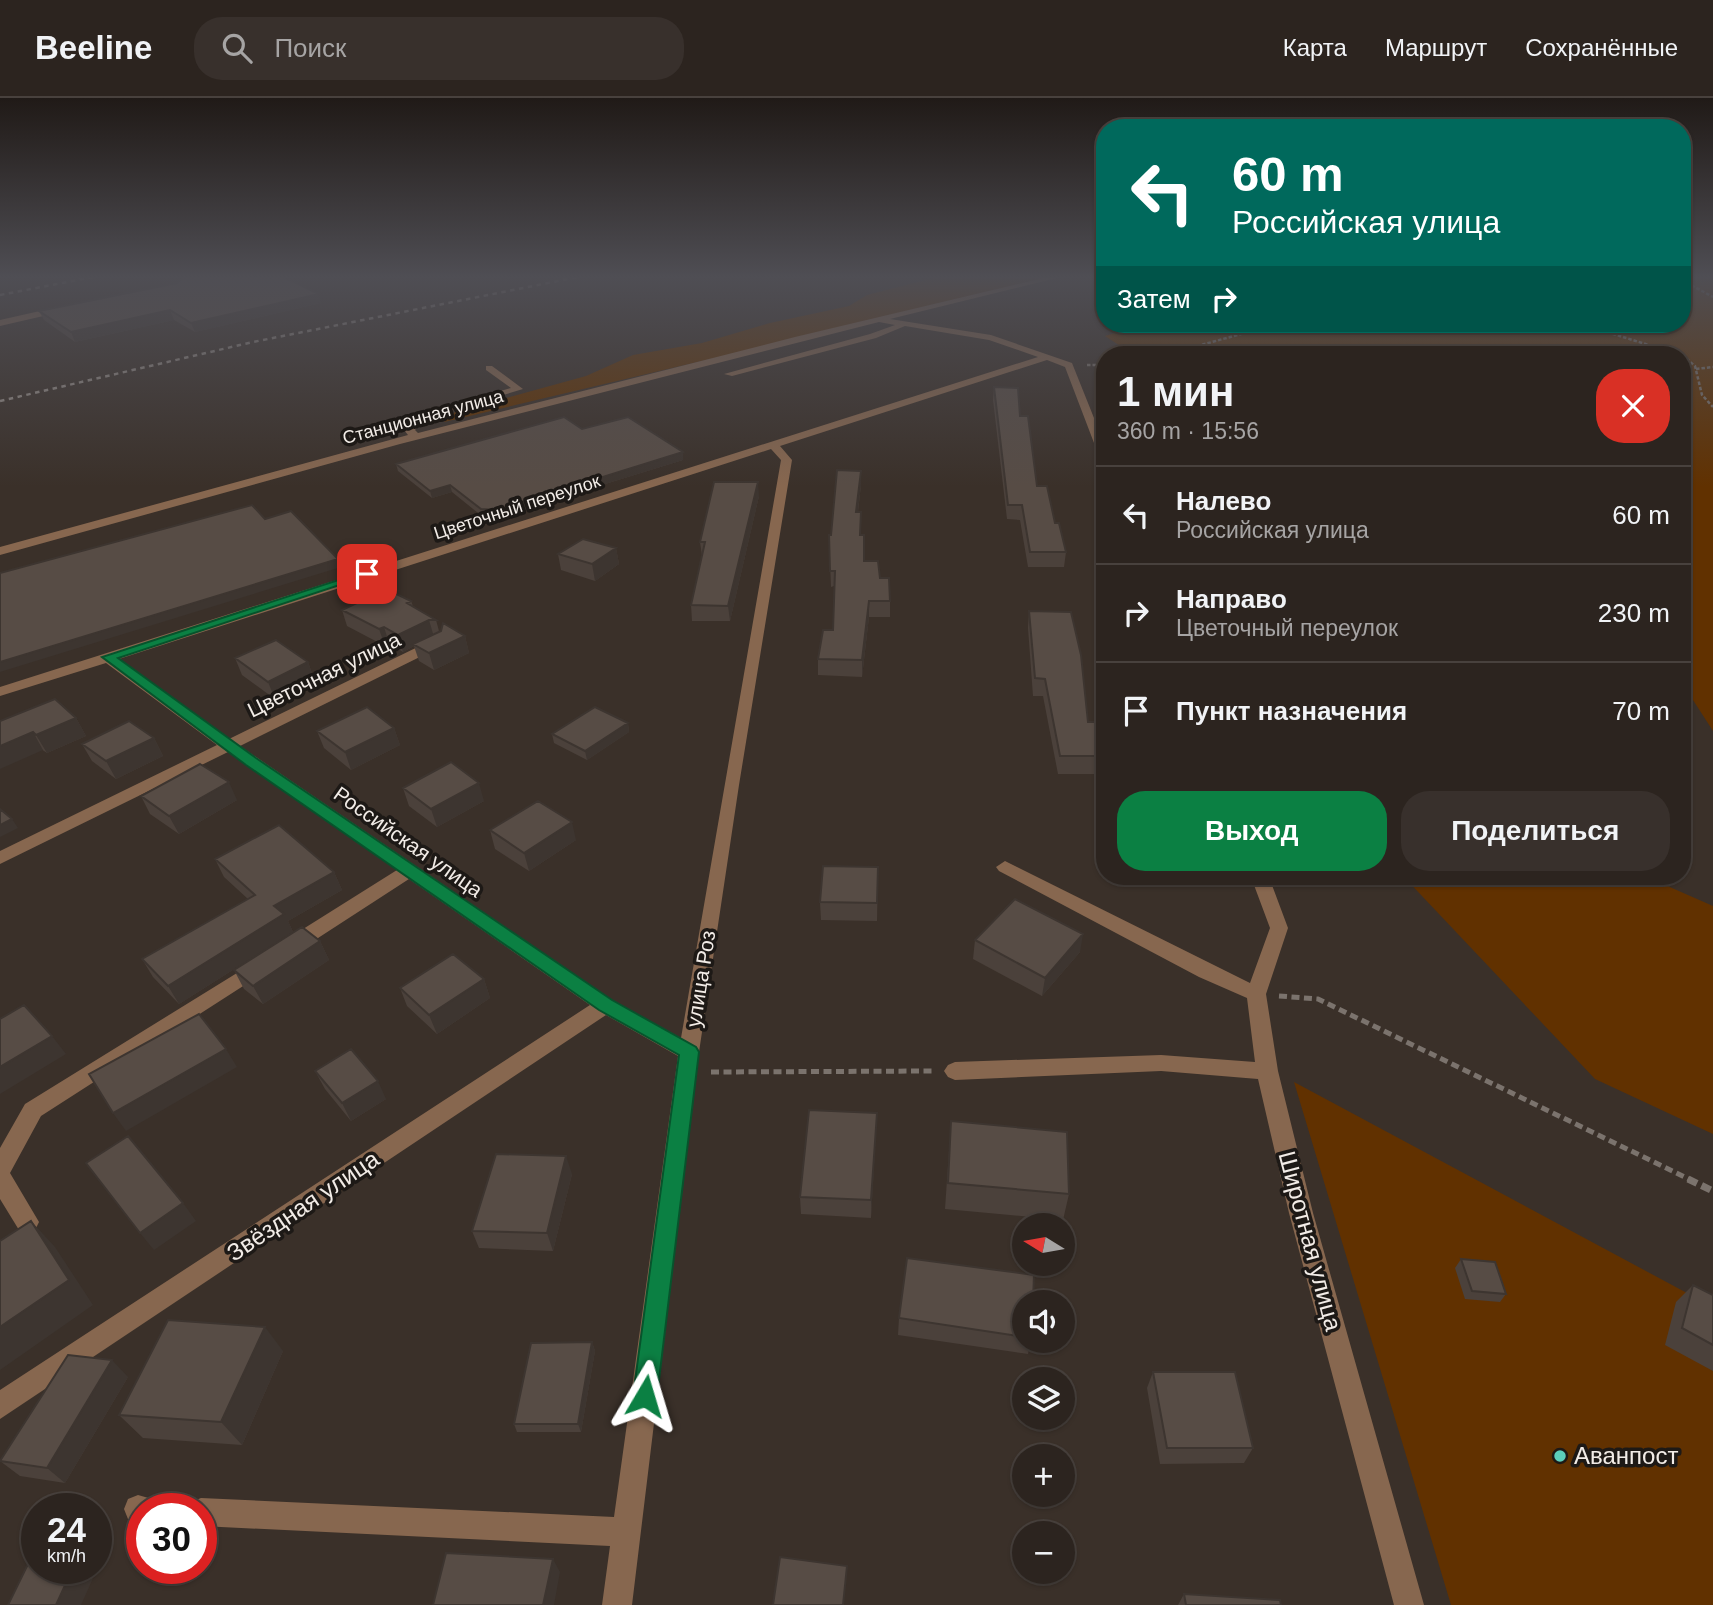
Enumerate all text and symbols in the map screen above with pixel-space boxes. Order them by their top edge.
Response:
search box [194,17,684,80]
text: Beeline [35,29,152,66]
icon: search [218,29,256,67]
text: Поиск [274,33,346,63]
text: Карта [1283,34,1347,61]
text: Маршрут [1385,34,1487,61]
text: Сохранённые [1525,34,1678,61]
icon: left [1117,147,1208,238]
text: 60 m [1232,147,1344,201]
text: Российская улица [1232,204,1500,240]
icon: right [1205,280,1243,318]
text: Затем [1117,284,1191,314]
text: 1 мин [1117,368,1234,415]
button: close [1596,369,1670,443]
street label: Станционная улица [340,386,506,448]
text: 360 m · 15:56 [1117,418,1259,444]
street label: Цветочный переулок [431,471,603,543]
text: Налево [1176,486,1271,516]
icon: left [1117,496,1155,534]
text: 60 m [1612,500,1670,530]
text: Российская улица [1176,517,1369,543]
pin [337,544,397,604]
icon: arrive [348,555,386,593]
text: Направо [1176,584,1287,614]
icon: right [1117,594,1155,632]
text: 230 m [1598,598,1670,628]
text: Цветочный переулок [1176,615,1398,641]
street label: Цветочная улица [244,627,404,722]
icon: arrive [1117,692,1155,730]
text: Пункт назначения [1176,696,1407,726]
text: 70 m [1612,696,1670,726]
street label: Российская улица [330,782,487,902]
button: Выход [1117,791,1387,871]
button: Поделиться [1401,791,1670,871]
street label: улица Роз [682,929,720,1029]
street label: Звёздная улица [222,1144,384,1266]
street label: Широтная улица [1274,1148,1348,1334]
north arrow [1012,1213,1074,1276]
map controls [1012,1213,1075,1584]
button: sound [1012,1290,1075,1353]
position arrow [608,1359,682,1433]
button: layers [1012,1367,1075,1430]
place label: Аванпост [1574,1442,1678,1469]
button: + [1012,1444,1075,1507]
marker: Аванпост [1552,1448,1568,1464]
speed limit sign: 30 [126,1493,217,1584]
text: 24 [47,1510,86,1549]
button: − [1012,1521,1075,1584]
text: km/h [47,1546,86,1566]

